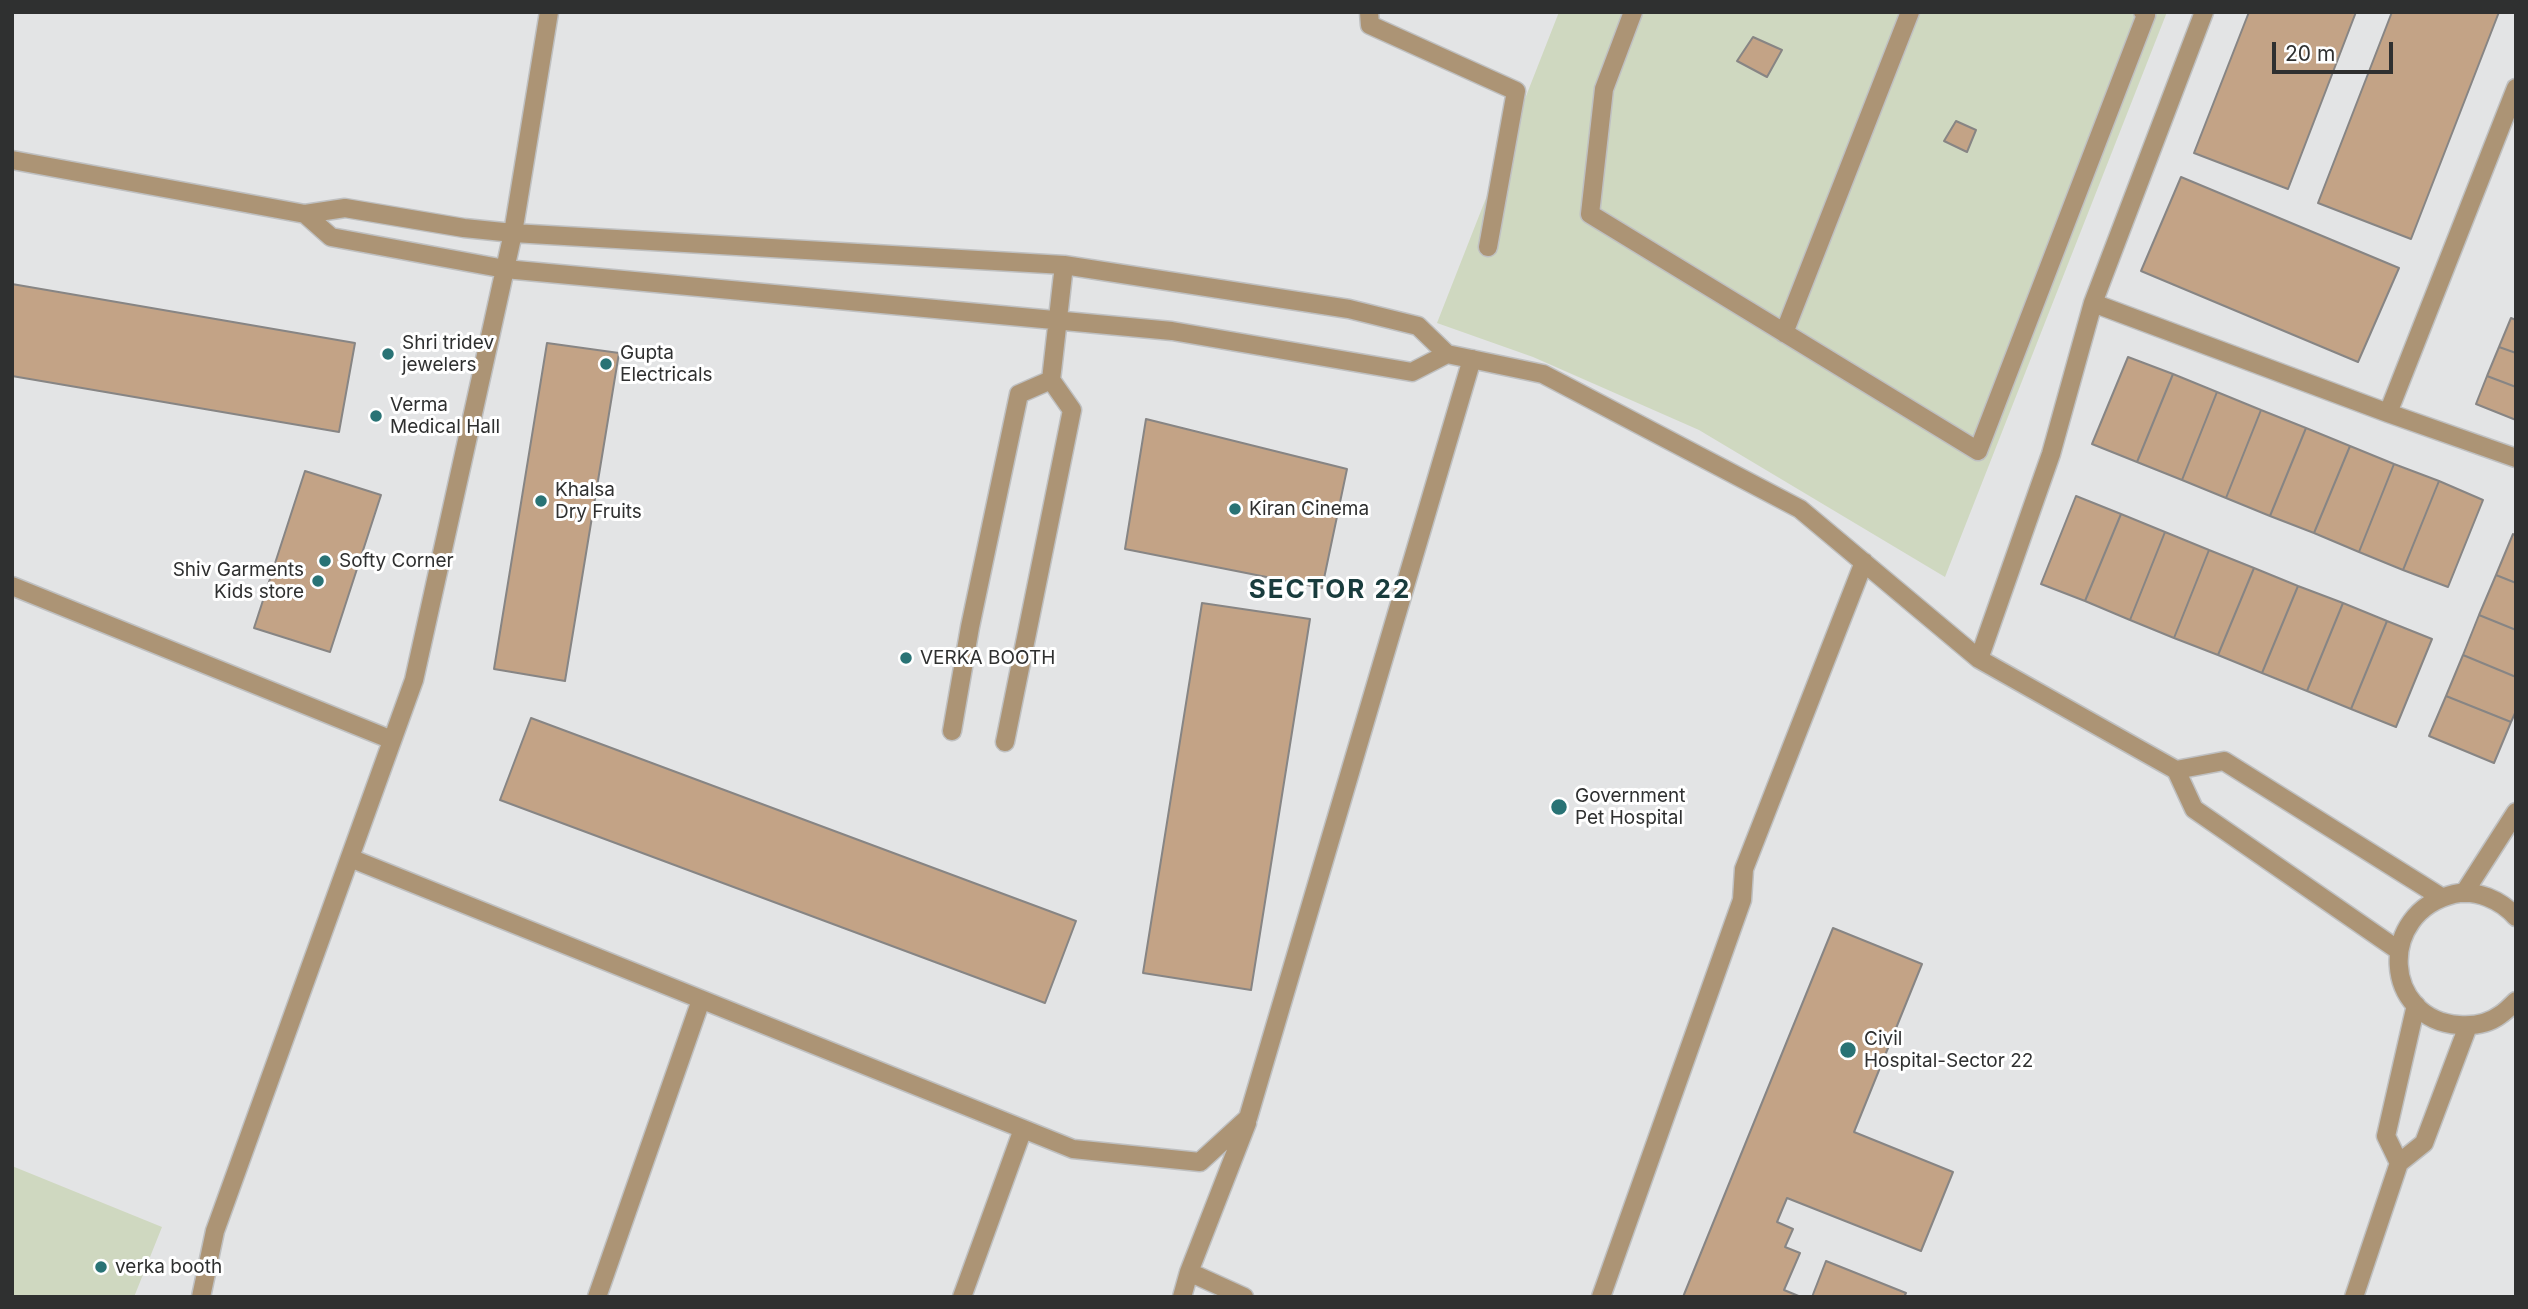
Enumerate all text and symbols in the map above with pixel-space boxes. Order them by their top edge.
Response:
scale bar [2276,28,2397,72]
text: 20 m [2285,41,2335,66]
place label: Shri tridev jewelers [402,332,494,376]
place label: Gupta Electricals [620,342,713,386]
marker: Shri tridev jewelers [380,346,396,362]
marker: Gupta Electricals [598,356,614,372]
place label: Verma Medical Hall [390,394,500,438]
marker: Verma Medical Hall [368,408,384,424]
place label: Khalsa Dry Fruits [555,479,642,523]
marker: Khalsa Dry Fruits [533,493,549,509]
place label: Kiran Cinema [1249,498,1369,520]
marker: Kiran Cinema [1227,501,1243,517]
place label: Softy Corner [339,550,454,572]
marker: Softy Corner [317,553,333,569]
place label: Shiv Garments Kids store [173,559,304,603]
marker: Shiv Garments Kids store [310,573,326,589]
district label: SECTOR 22 [1250,574,1410,606]
place label: VERKA BOOTH [920,647,1055,669]
marker: VERKA BOOTH [898,650,914,666]
place label: Government Pet Hospital [1575,785,1685,829]
marker: Government Pet Hospital [1549,797,1569,817]
place label: Civil Hospital-Sector 22 [1864,1028,2033,1072]
marker: Civil Hospital-Sector 22 [1838,1040,1858,1060]
place label: verka booth [115,1256,222,1278]
marker: verka booth [93,1259,109,1275]

